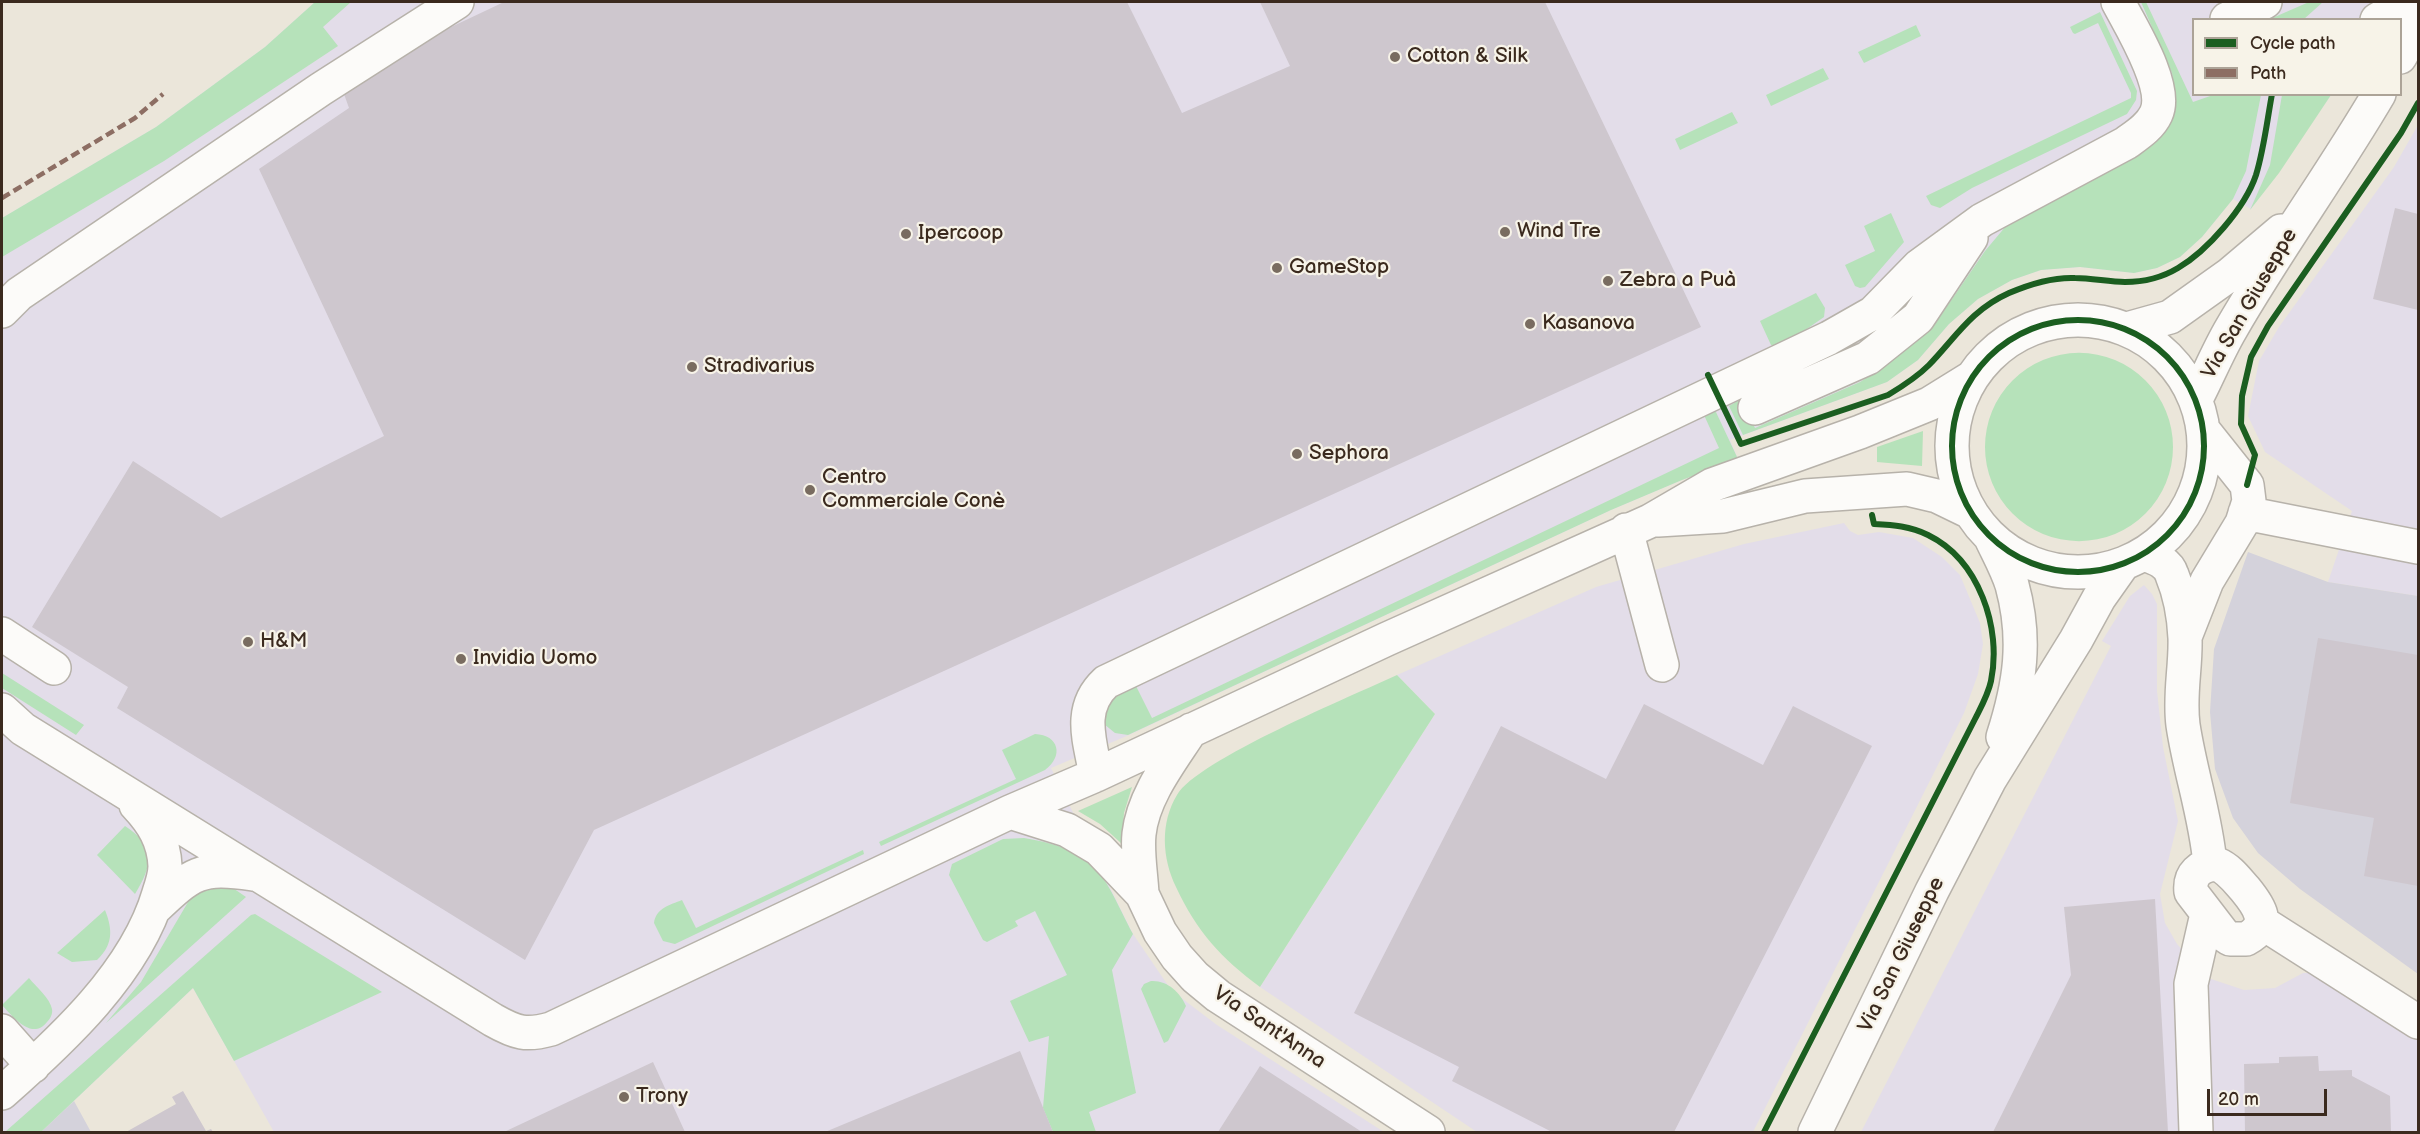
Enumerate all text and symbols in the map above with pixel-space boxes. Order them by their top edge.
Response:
legend [2192,18,2402,96]
text: Cycle path [2250,33,2336,54]
place label: Cotton & Silk [1407,44,1527,70]
marker: Cotton & Silk [1388,50,1402,64]
text: Path [2250,63,2286,84]
place label: Wind Tre [1517,219,1601,245]
place label: Ipercoop [918,221,1004,247]
street label: Via San Giuseppe [2197,224,2303,384]
marker: Wind Tre [1498,225,1512,239]
marker: Ipercoop [899,227,913,241]
place label: GameStop [1289,255,1389,281]
marker: GameStop [1270,261,1284,275]
place label: Zebra a Puà [1620,268,1736,294]
marker: Zebra a Puà [1601,274,1615,288]
place label: Kasanova [1542,311,1635,337]
marker: Kasanova [1523,317,1537,331]
place label: Stradivarius [704,354,815,380]
marker: Stradivarius [685,360,699,374]
place label: Sephora [1309,441,1389,467]
marker: Sephora [1290,447,1304,461]
place label: Centro Commerciale Conè [822,465,1005,515]
marker: Centro Commerciale Conè [803,483,817,497]
place label: H&M [260,629,307,655]
marker: H&M [241,635,255,649]
place label: Invidia Uomo [473,646,597,672]
marker: Invidia Uomo [454,652,468,666]
street label: Via San Giuseppe [1854,873,1950,1037]
street label: Via Sant'Anna [1208,981,1330,1075]
scale bar [2210,1077,2330,1115]
place label: Trony [636,1084,688,1110]
text: 20 m [2218,1089,2259,1110]
marker: Trony [617,1090,631,1104]

